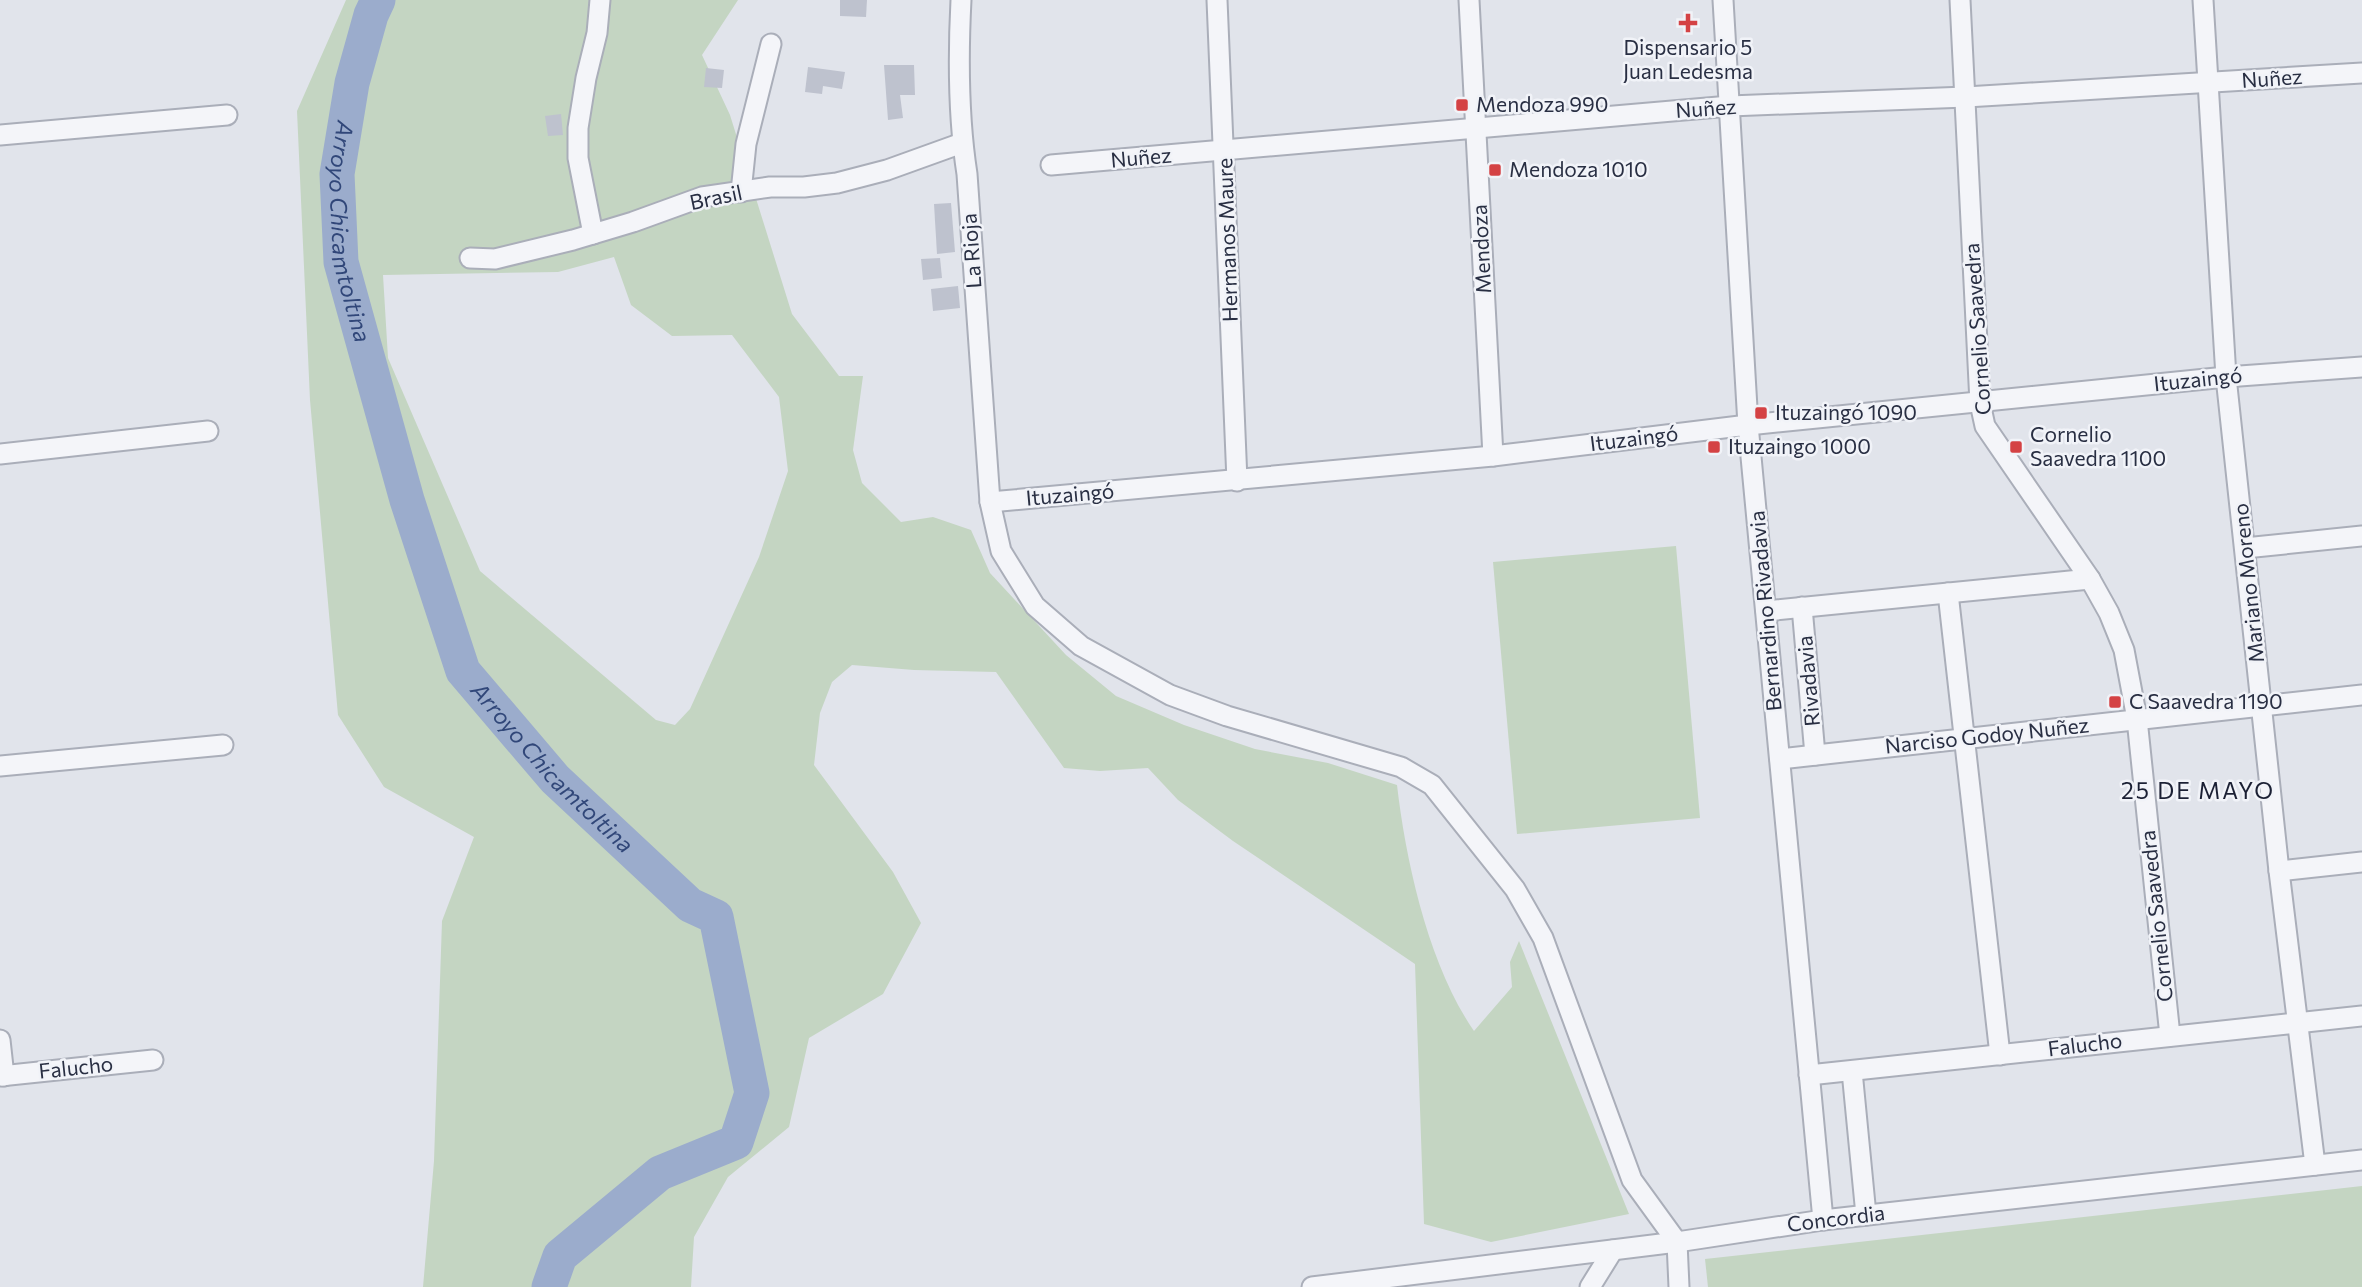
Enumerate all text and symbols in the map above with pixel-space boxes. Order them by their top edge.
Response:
marker: Dispensario 5 Juan Ledesma [1678,13,1698,33]
place label: Dispensario 5 Juan Ledesma [1623,34,1753,83]
street label: Nuñez [2241,63,2303,92]
place label: Mendoza 990 [1476,91,1608,116]
street label: Nuñez [1675,93,1737,122]
marker: Mendoza 990 [1454,97,1470,113]
water label: Arroyo Chicamtoltina [323,118,378,345]
street label: Nuñez [1109,141,1172,172]
place label: Mendoza 1010 [1509,156,1648,181]
street label: Hermanos Maure [1211,158,1242,323]
marker: Mendoza 1010 [1487,162,1503,178]
street label: Brasil [687,179,744,214]
street label: Mendoza [1466,204,1495,294]
street label: La Rioja [955,213,986,290]
street label: Cornelio Saavedra [1958,242,1995,416]
street label: Ituzaingó [2152,361,2243,396]
place label: Ituzaingó 1090 [1775,399,1917,424]
marker: Ituzaingó 1090 [1753,405,1769,421]
street label: Ituzaingó [1588,420,1679,455]
place label: Cornelio Saavedra 1100 [2030,421,2166,470]
place label: Ituzaingo 1000 [1728,433,1871,458]
marker: Ituzaingo 1000 [1706,439,1722,455]
marker: Cornelio Saavedra 1100 [2008,439,2024,455]
street label: Ituzaingó [1025,477,1115,510]
street label: Mariano Moreno [2227,502,2268,664]
street label: Bernardino Rivadavia [1743,510,1786,712]
street label: Rivadavia [1791,635,1824,728]
water label: Arroyo Chicamtoltina [465,675,640,858]
place label: C Saavedra 1190 [2129,688,2283,713]
marker: C Saavedra 1190 [2107,694,2123,710]
street label: Narciso Godoy Nuñez [1884,711,2090,758]
district label: 25 DE MAYO [2121,776,2275,804]
street label: Cornelio Saavedra [2134,829,2177,1003]
street label: Falucho [2046,1027,2123,1060]
street label: Falucho [37,1050,114,1083]
street label: Concordia [1785,1199,1886,1236]

